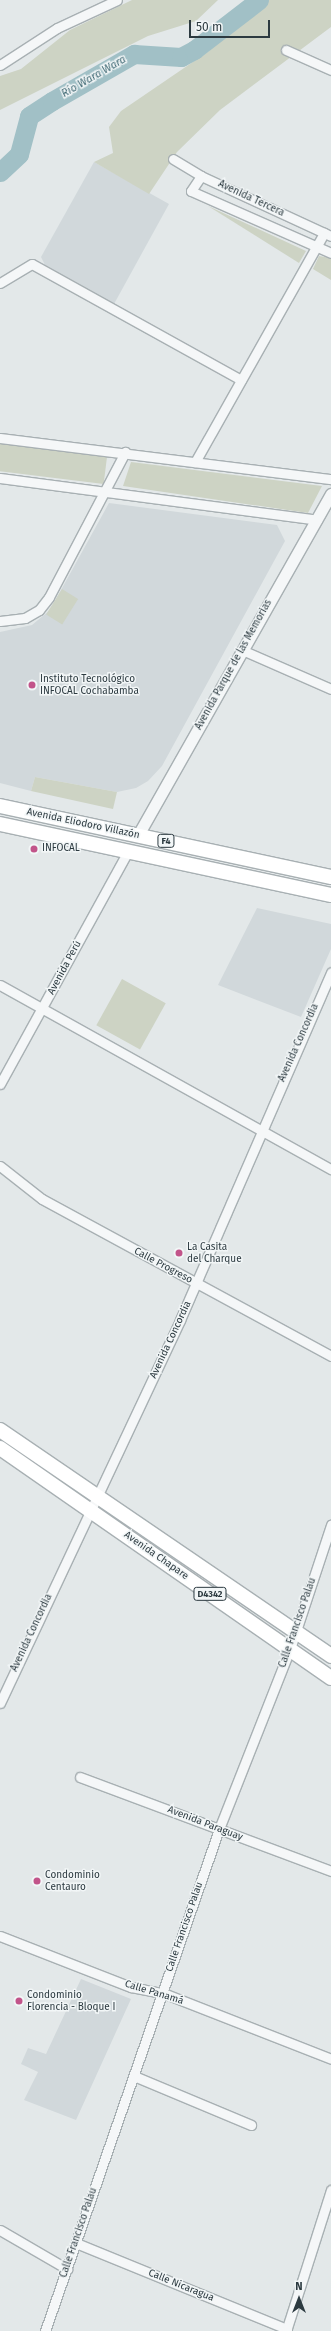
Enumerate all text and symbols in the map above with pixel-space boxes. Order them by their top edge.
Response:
scale bar [191,12,272,38]
text: 50 m [196,20,222,34]
water label: Río Wara Wara [59,53,129,101]
street label: Avenida Tercera [216,178,286,220]
street label: Avenida Parque de las Memorias [193,598,275,732]
place label: Instituto Tecnológico INFOCAL Cochabamba [40,673,139,696]
marker: Instituto Tecnológico INFOCAL Cochabamba [27,680,37,690]
street label: Avenida Eliodoro Villazón [25,806,141,842]
road number: F4 [157,834,175,848]
place label: INFOCAL [42,843,80,855]
marker: INFOCAL [29,844,39,854]
street label: Avenida Perú [46,939,84,997]
street label: Avenida Concordia [276,1002,322,1084]
place label: La Casita del Charque [187,1241,242,1264]
street label: Calle Progreso [132,1246,194,1286]
marker: La Casita del Charque [174,1248,184,1258]
street label: Avenida Concordia [148,1299,194,1381]
street label: Avenida Chapare [121,1529,191,1583]
street label: Calle Francisco Palau [277,1577,319,1669]
road number: D4342 [193,1587,227,1601]
street label: Avenida Concordia [9,1592,55,1674]
street label: Avenida Paraguay [166,1804,244,1844]
place label: Condominio Centauro [45,1869,100,1892]
marker: Condominio Centauro [32,1876,42,1886]
street label: Calle Francisco Palau [164,1881,206,1973]
street label: Calle Panamá [123,1978,185,2008]
place label: Condominio Florencia - Bloque I [27,1989,115,2012]
marker: Condominio Florencia - Bloque I [14,1996,24,2006]
street label: Calle Francisco Palau [58,2187,100,2279]
street label: Calle Nicaragua [146,2267,216,2305]
north arrow [279,2279,319,2319]
text: N [295,2280,303,2293]

